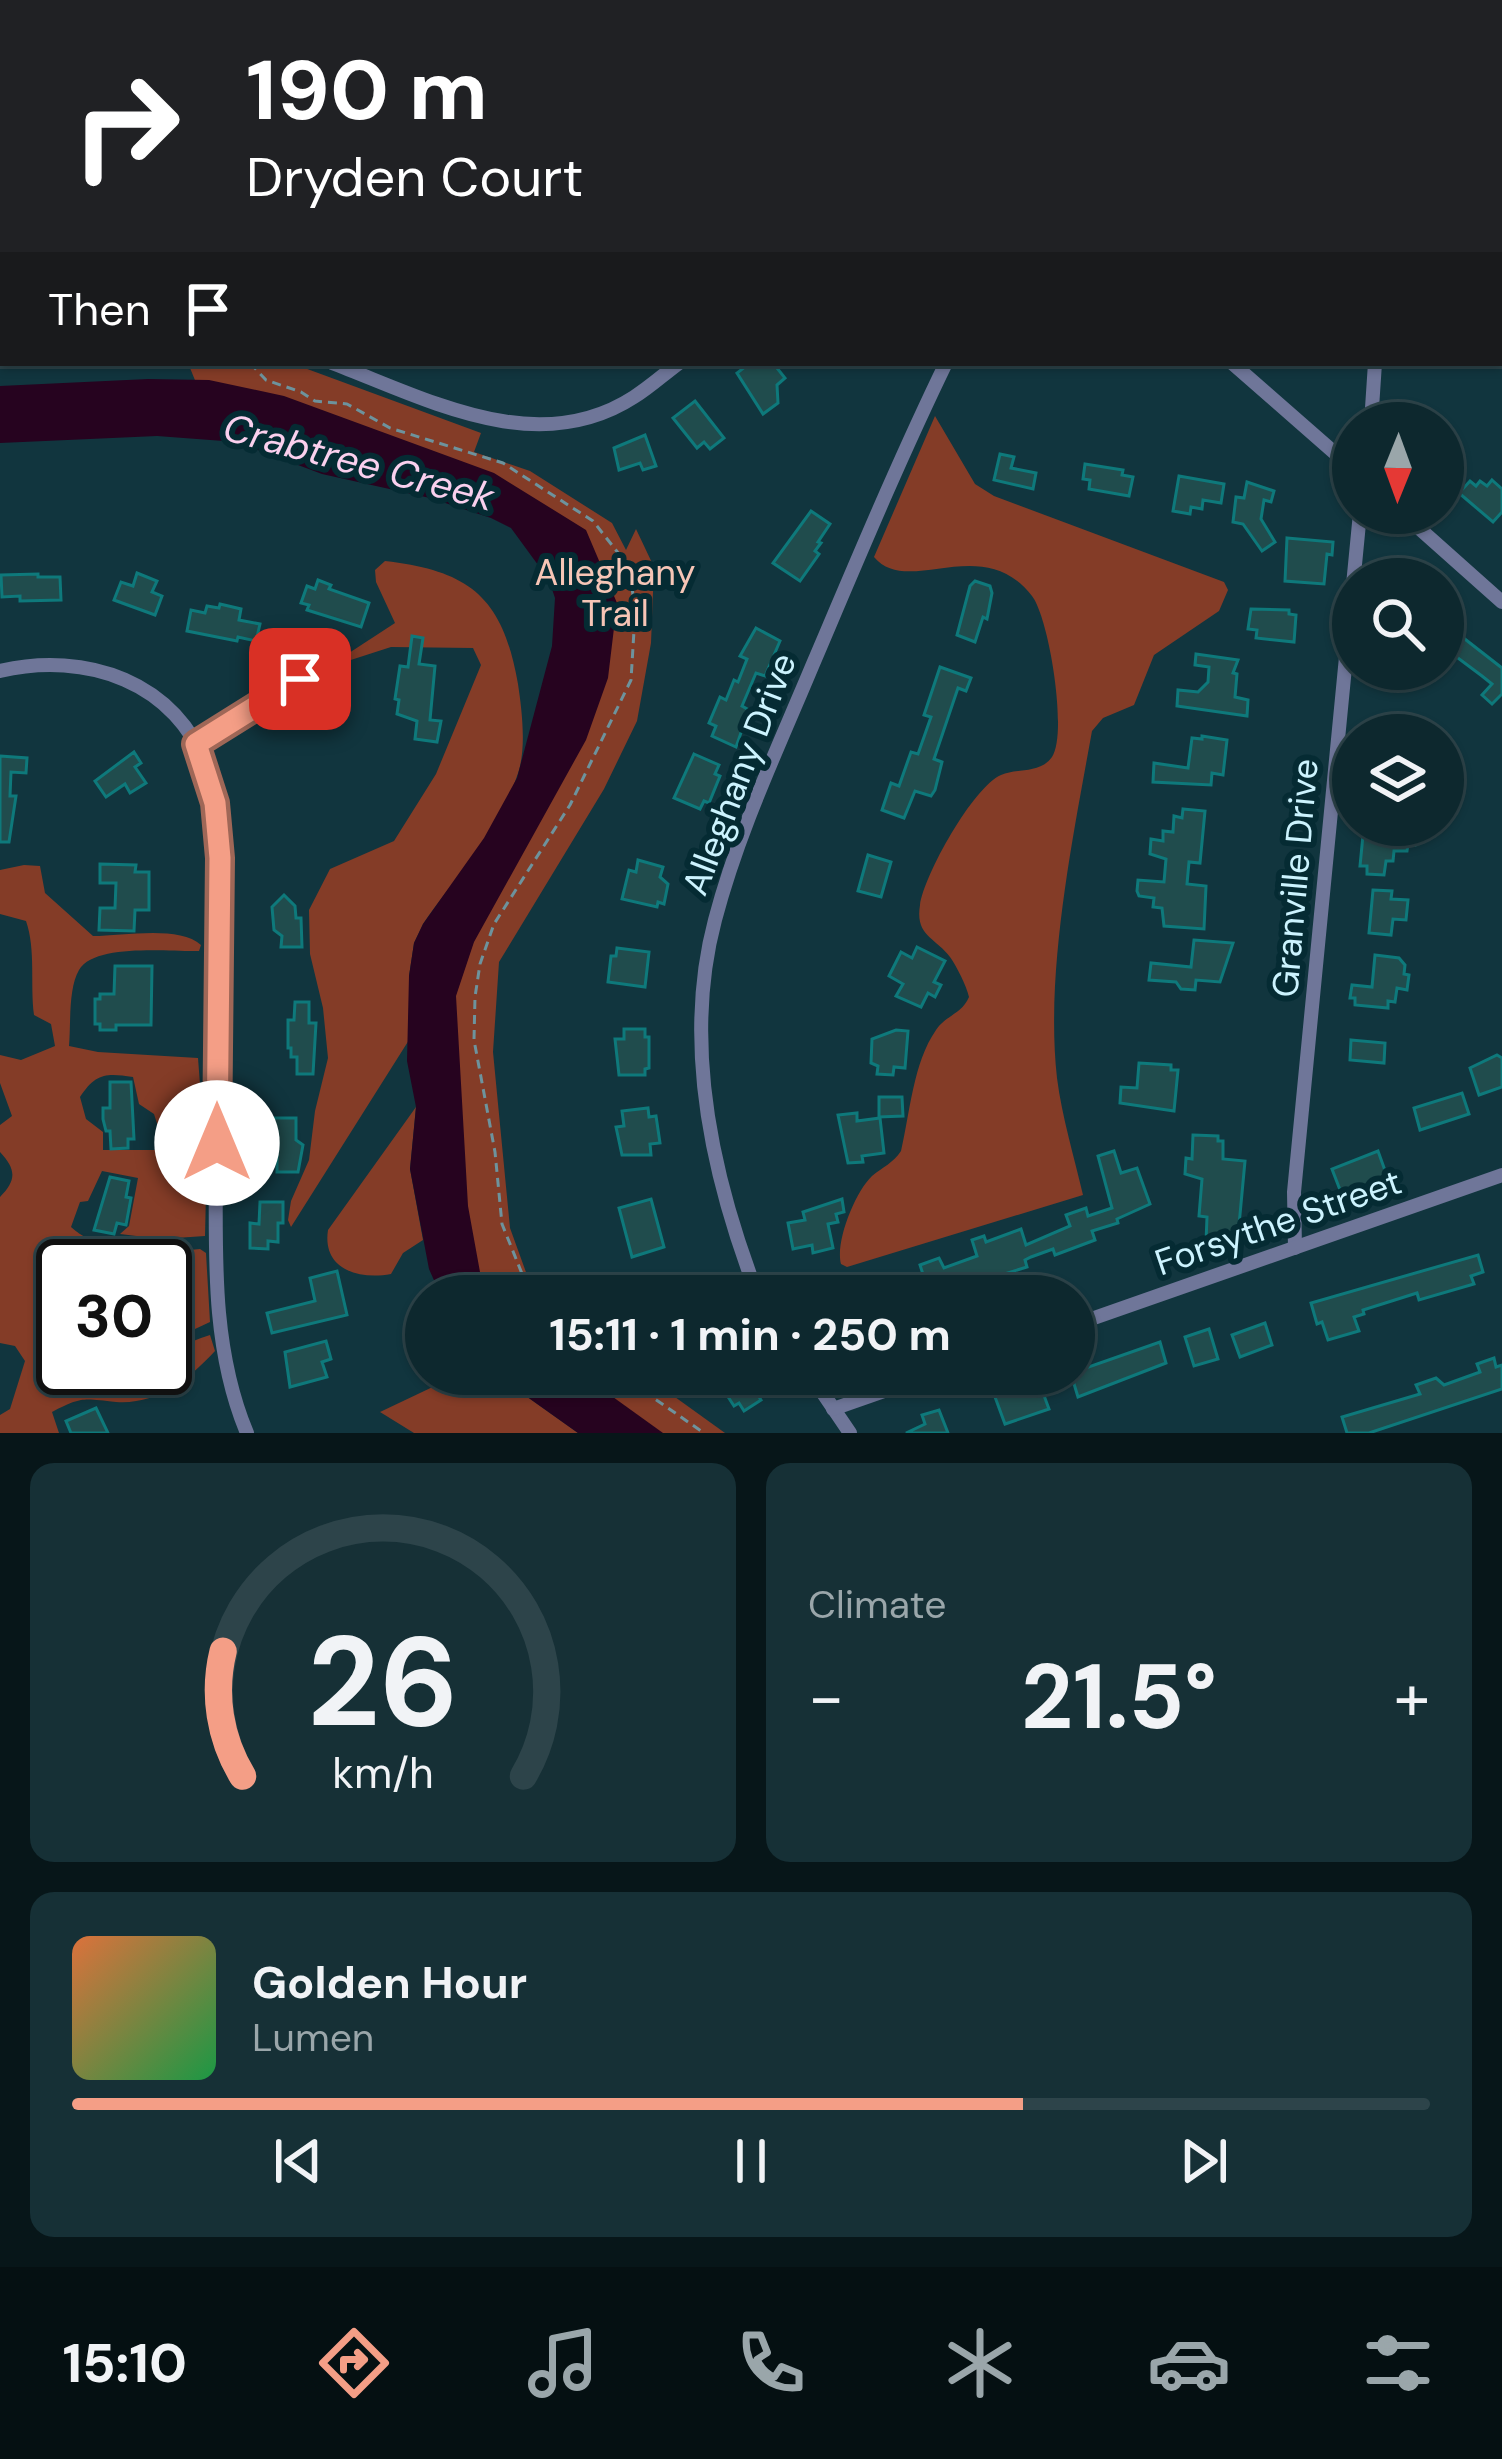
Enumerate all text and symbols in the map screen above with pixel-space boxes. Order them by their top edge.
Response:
text: 190 m [246,36,488,145]
icon: right [48,48,204,204]
text: Dryden Court [246,142,583,213]
icon: arrive [175,276,241,342]
text: Then [48,280,151,339]
water label: Crabtree Creek [218,401,500,523]
north arrow [1332,402,1464,534]
map controls [1332,402,1464,846]
park label: Alleghany Trail [535,549,695,637]
button: search [1332,558,1464,690]
pin [249,628,351,730]
icon: arrive [267,646,333,712]
street label: Alleghany Drive [671,646,807,902]
button: layers [1332,714,1464,846]
street label: Granville Drive [1261,757,1329,999]
position arrow [154,1080,280,1206]
street label: Forsythe Street [1149,1158,1407,1286]
speed limit sign: 30 [36,1239,192,1395]
text: 15:11 · 1 min · 250 m [549,1305,951,1364]
text: Climate [808,1579,946,1630]
text: 26 [307,1601,459,1764]
text: 21.5° [1021,1639,1217,1756]
text: − [808,1655,844,1740]
text: + [1394,1655,1430,1740]
text: km/h [332,1744,434,1800]
text: Golden Hour [252,1953,527,2012]
text: Lumen [252,2012,374,2063]
icon: previous [265,2128,331,2194]
icon: pause [718,2128,784,2194]
icon: next [1171,2128,1237,2194]
icon: directions [312,2321,396,2405]
icon: music [521,2321,605,2405]
icon: phone [729,2321,813,2405]
icon: climate [938,2321,1022,2405]
icon: car [1147,2321,1231,2405]
icon: filters [1356,2321,1440,2405]
text: 15:10 [62,2328,187,2399]

